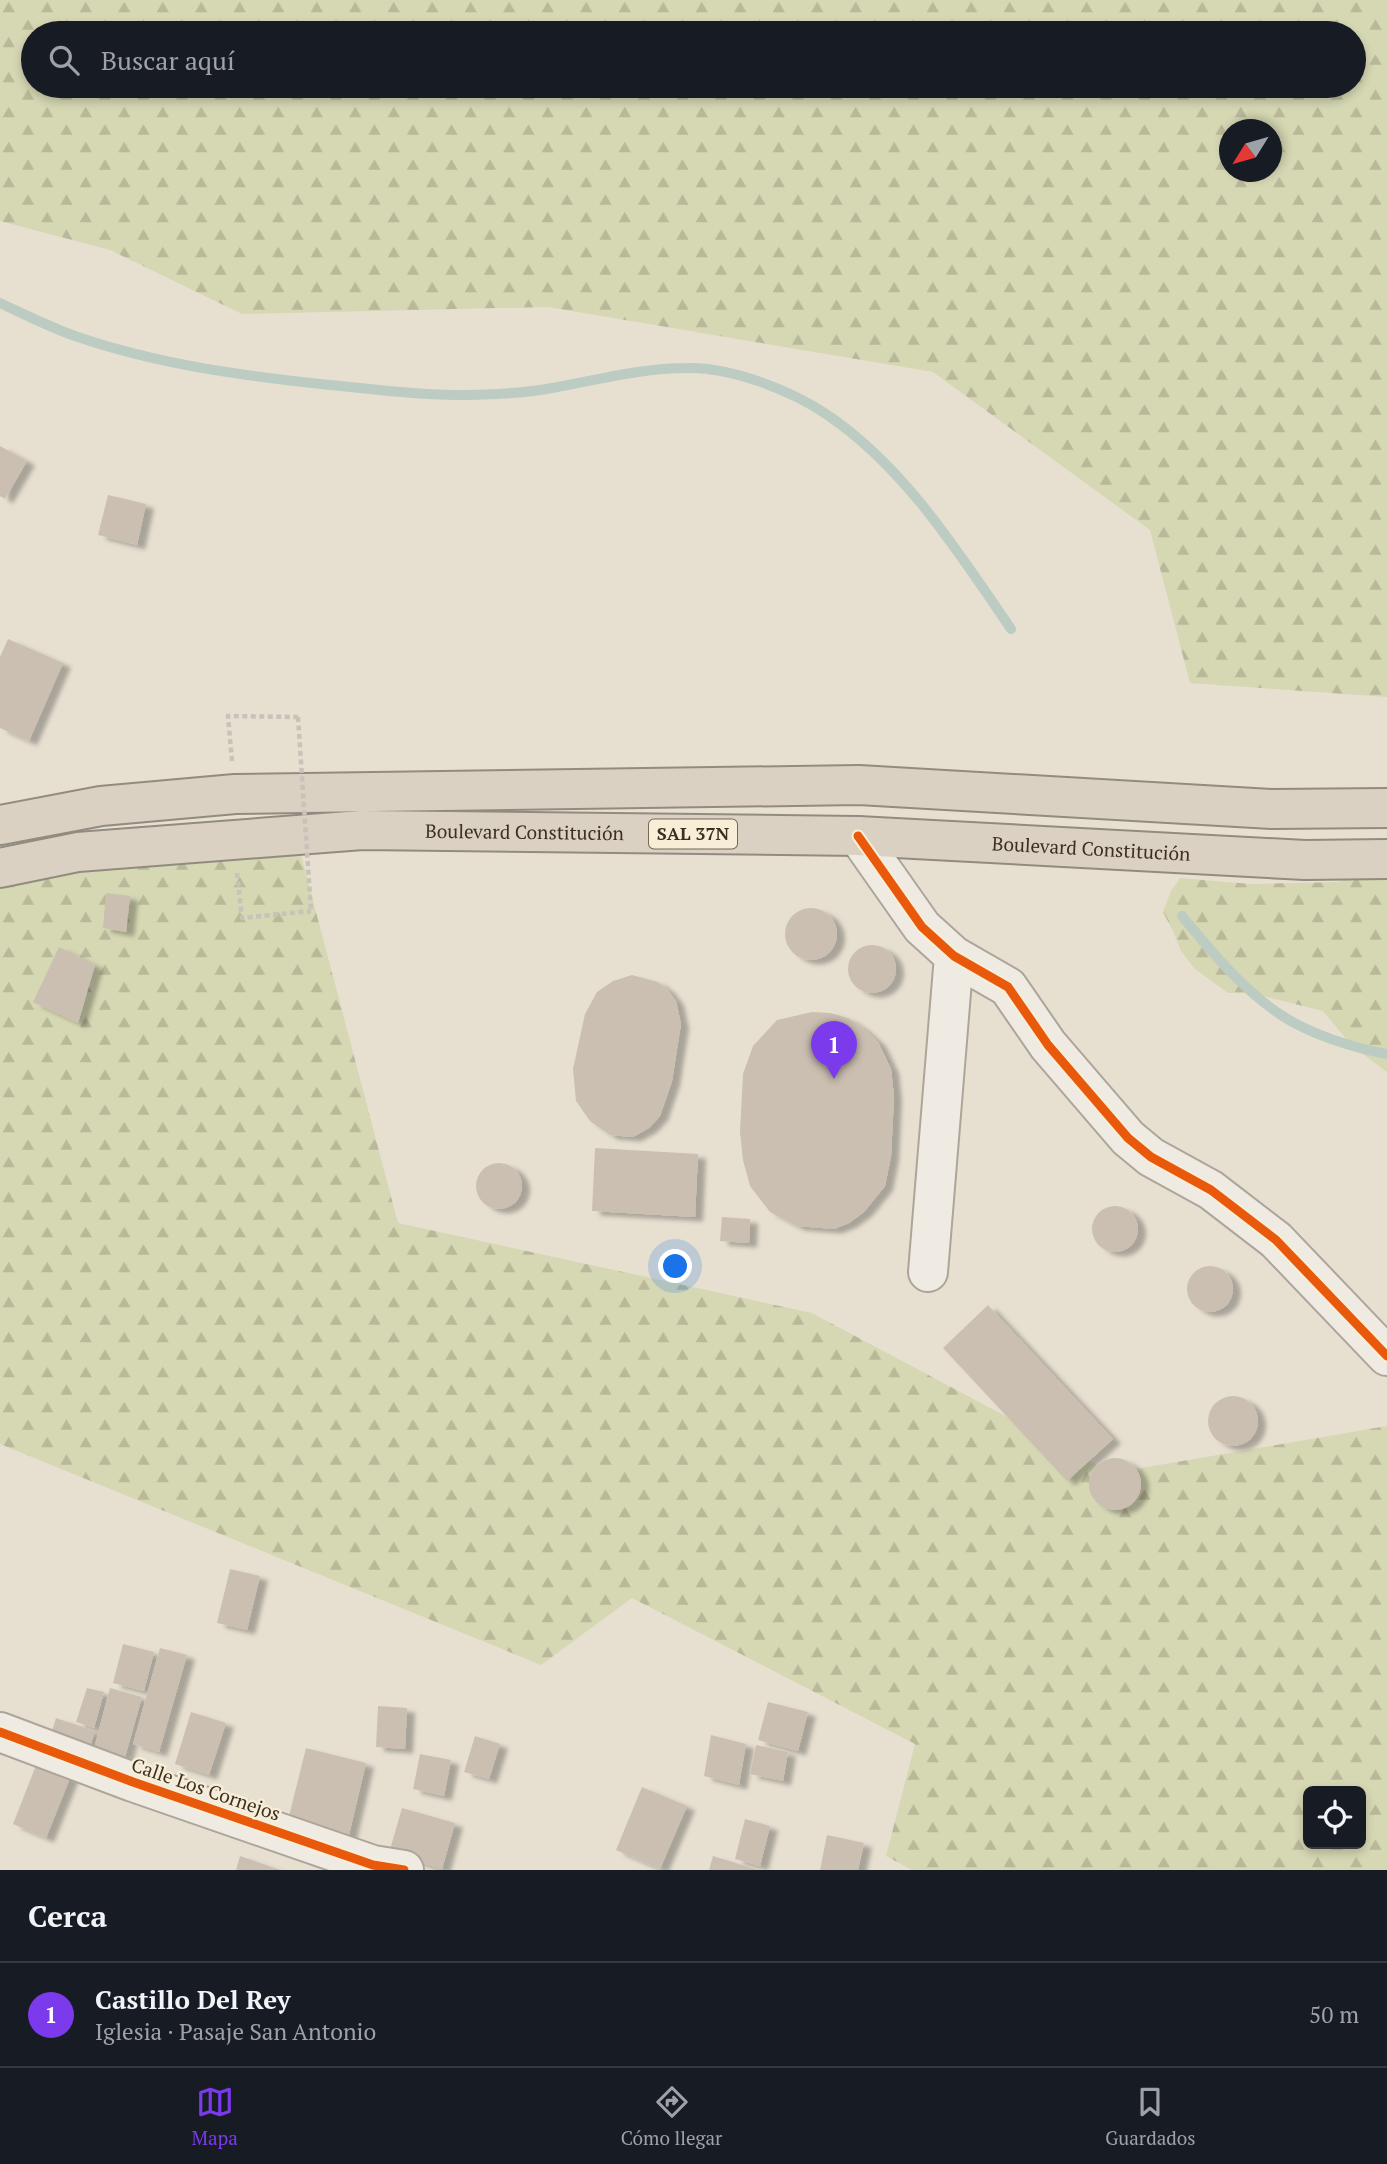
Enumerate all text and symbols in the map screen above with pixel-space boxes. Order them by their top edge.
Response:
search box [21,21,1366,98]
icon: search [45,41,83,79]
text: Buscar aquí [101,43,235,77]
north arrow [1219,119,1282,182]
street label: Boulevard Constitución [425,818,624,845]
road number: SAL 37N [649,820,737,848]
street label: Boulevard Constitución [991,830,1191,866]
pin: 1 [811,1021,857,1079]
your location [658,1249,692,1283]
street label: Calle Los Cornejos [128,1751,284,1826]
map controls [1303,1786,1366,1849]
button: locate [1303,1786,1366,1849]
text: Cerca [28,1896,107,1936]
text: Castillo Del Rey [95,1982,290,2016]
text: 1 [45,1999,58,2030]
text: 50 m [1309,1999,1359,2030]
text: Iglesia · Pasaje San Antonio [95,2016,376,2047]
tab: Mapa [191,2083,238,2150]
tab: Cómo llegar [621,2083,722,2150]
tab: Guardados [1105,2083,1196,2150]

